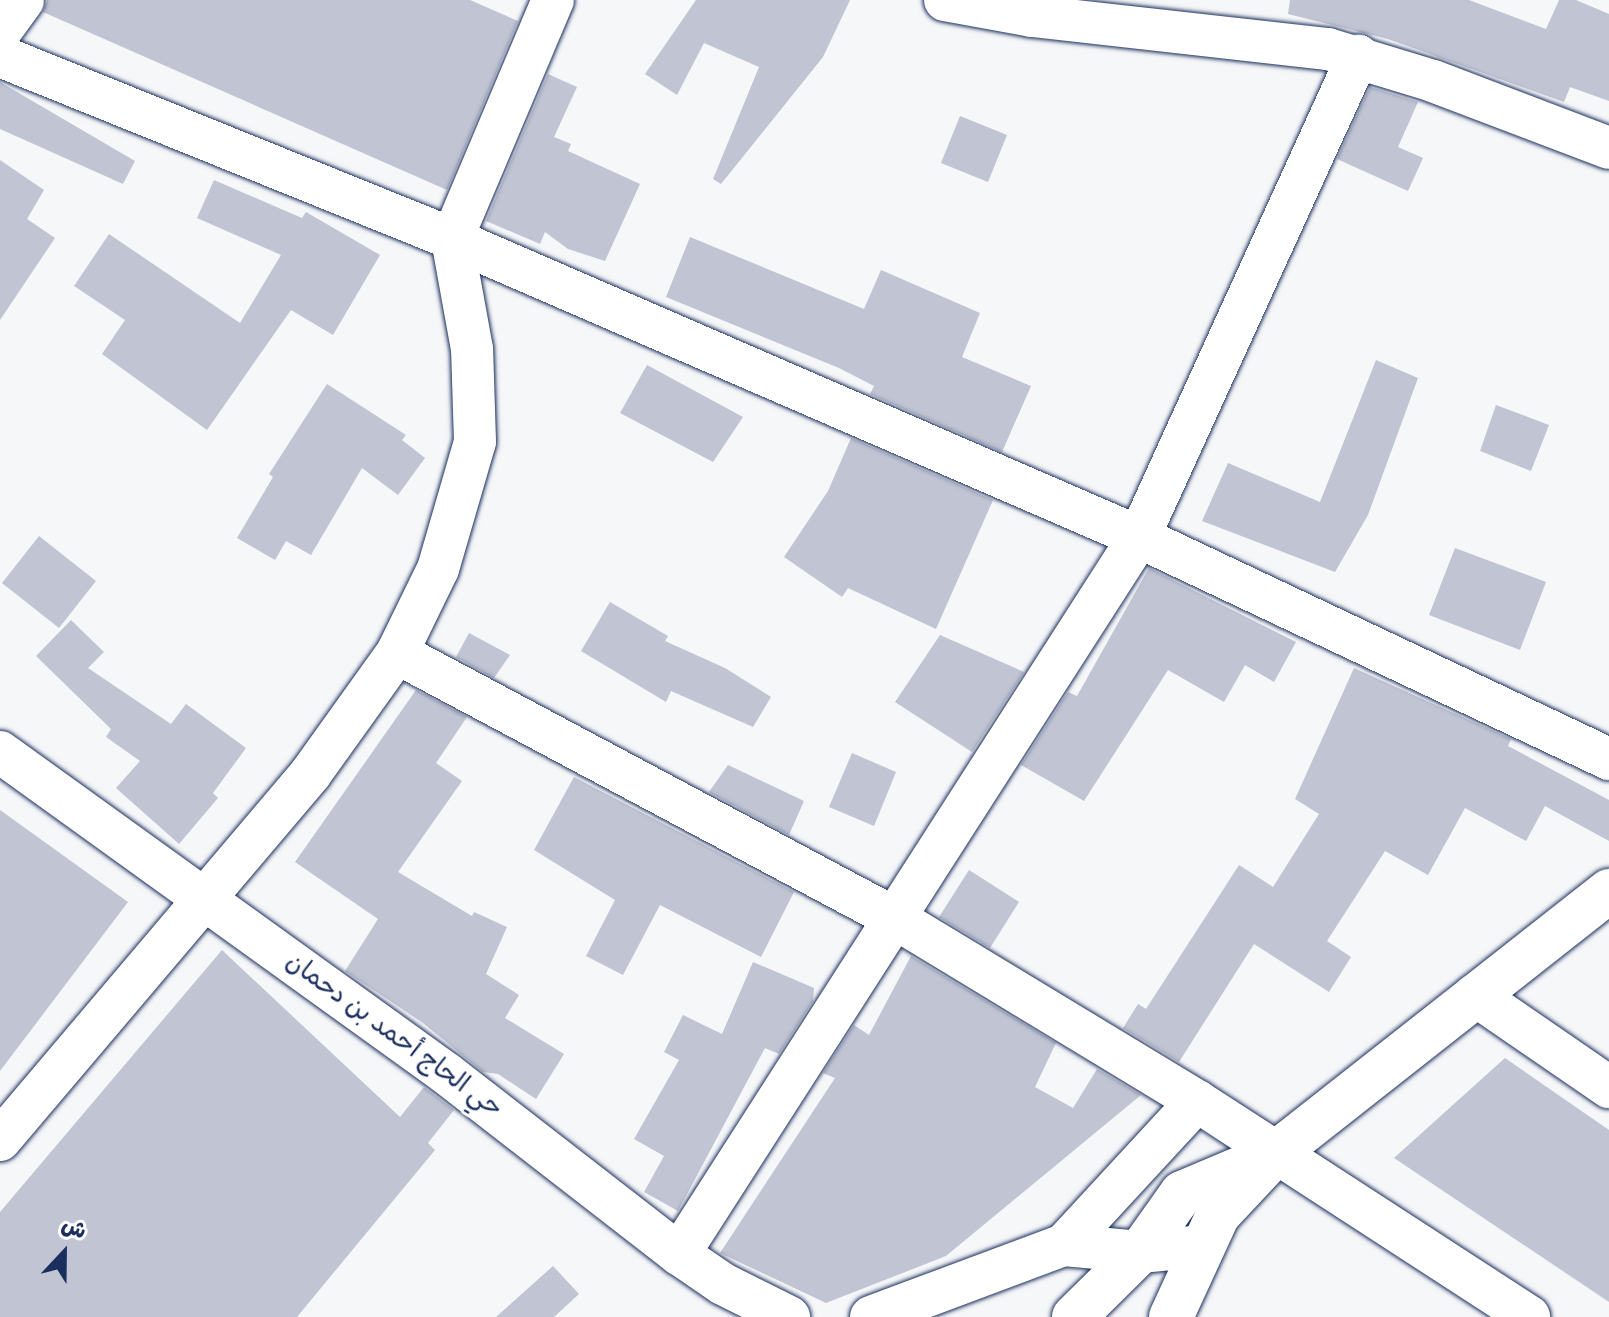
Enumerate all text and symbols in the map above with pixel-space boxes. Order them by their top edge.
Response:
street label: حي الحاج أحمد بن دحمان [278,948,508,1126]
text: ش [56,1211,90,1249]
north arrow [24,1213,104,1293]

